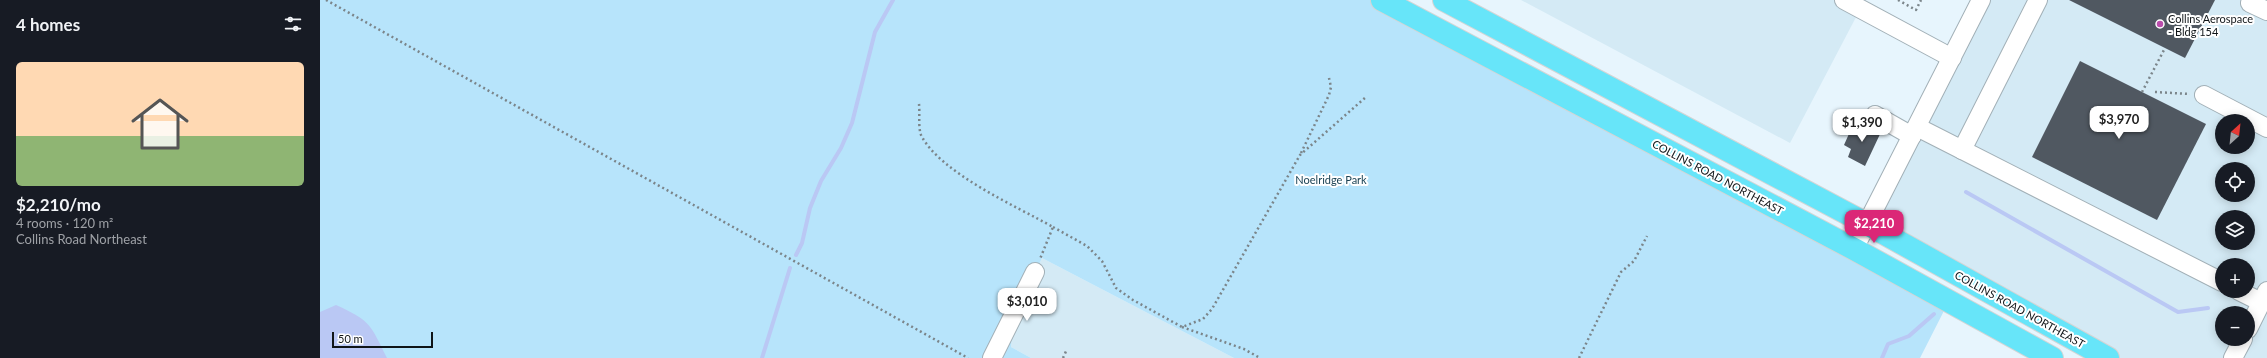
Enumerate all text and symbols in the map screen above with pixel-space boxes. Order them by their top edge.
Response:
place label: Collins Aerospace - Bldg 154 [2168,12,2253,38]
icon: filters [282,13,304,35]
text: 4 homes [16,14,80,35]
marker: Collins Aerospace - Bldg 154 [2155,19,2165,29]
icon: home [124,88,196,160]
pin: $3,970 [2086,106,2152,140]
pin: $1,390 [1829,109,1895,143]
text: $3,970 [2099,111,2139,127]
text: $1,390 [1842,114,1882,130]
north arrow [2215,114,2255,154]
map controls [2215,114,2255,346]
street label: COLLINS ROAD NORTHEAST [1650,137,1786,217]
button: locate [2215,162,2255,202]
park label: Noelridge Park [1295,173,1367,186]
text: $2,210/mo [16,194,101,215]
pin: $2,210 [1841,210,1907,244]
button: layers [2215,210,2255,250]
text: 4 rooms · 120 m² [16,215,113,231]
text: $2,210 [1854,215,1894,231]
text: Collins Road Northeast [16,231,147,247]
button: + [2215,258,2255,298]
street label: COLLINS ROAD NORTHEAST [1953,268,2088,350]
pin: $3,010 [994,288,1060,322]
text: $3,010 [1007,293,1047,309]
button: − [2215,306,2255,346]
scale bar [332,330,433,349]
text: 50 m [338,332,363,345]

